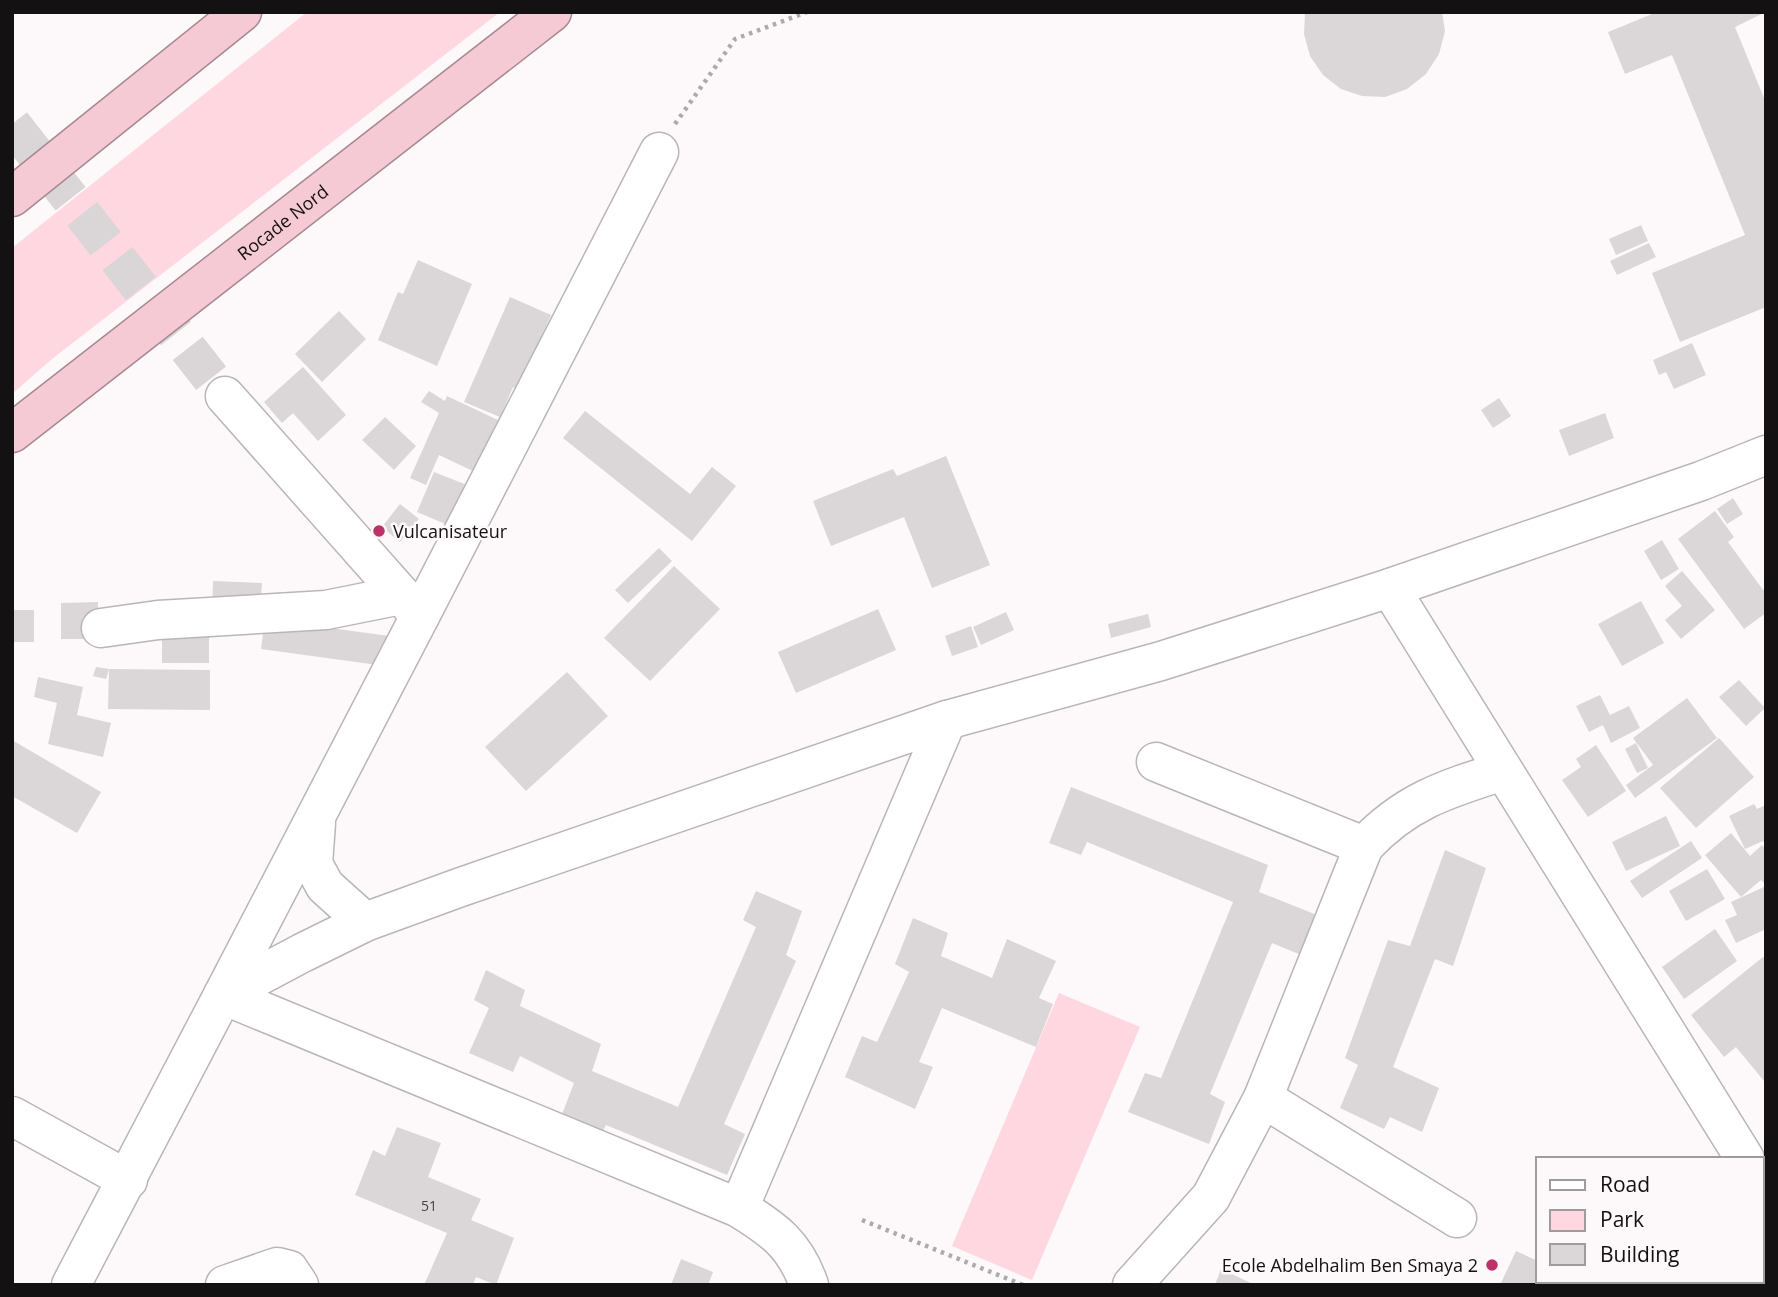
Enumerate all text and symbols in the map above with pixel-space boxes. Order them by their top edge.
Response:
street label: Rocade Nord [232,179,333,265]
place label: Vulcanisateur [393,519,508,543]
marker: Vulcanisateur [371,523,387,539]
legend [1536,1157,1764,1283]
text: Road [1600,1170,1650,1198]
house number: 51 [421,1196,437,1215]
text: Park [1600,1205,1644,1233]
text: Building [1600,1240,1679,1268]
place label: Ecole Abdelhalim Ben Smaya 2 [1222,1253,1478,1277]
marker: Ecole Abdelhalim Ben Smaya 2 [1484,1257,1500,1273]

